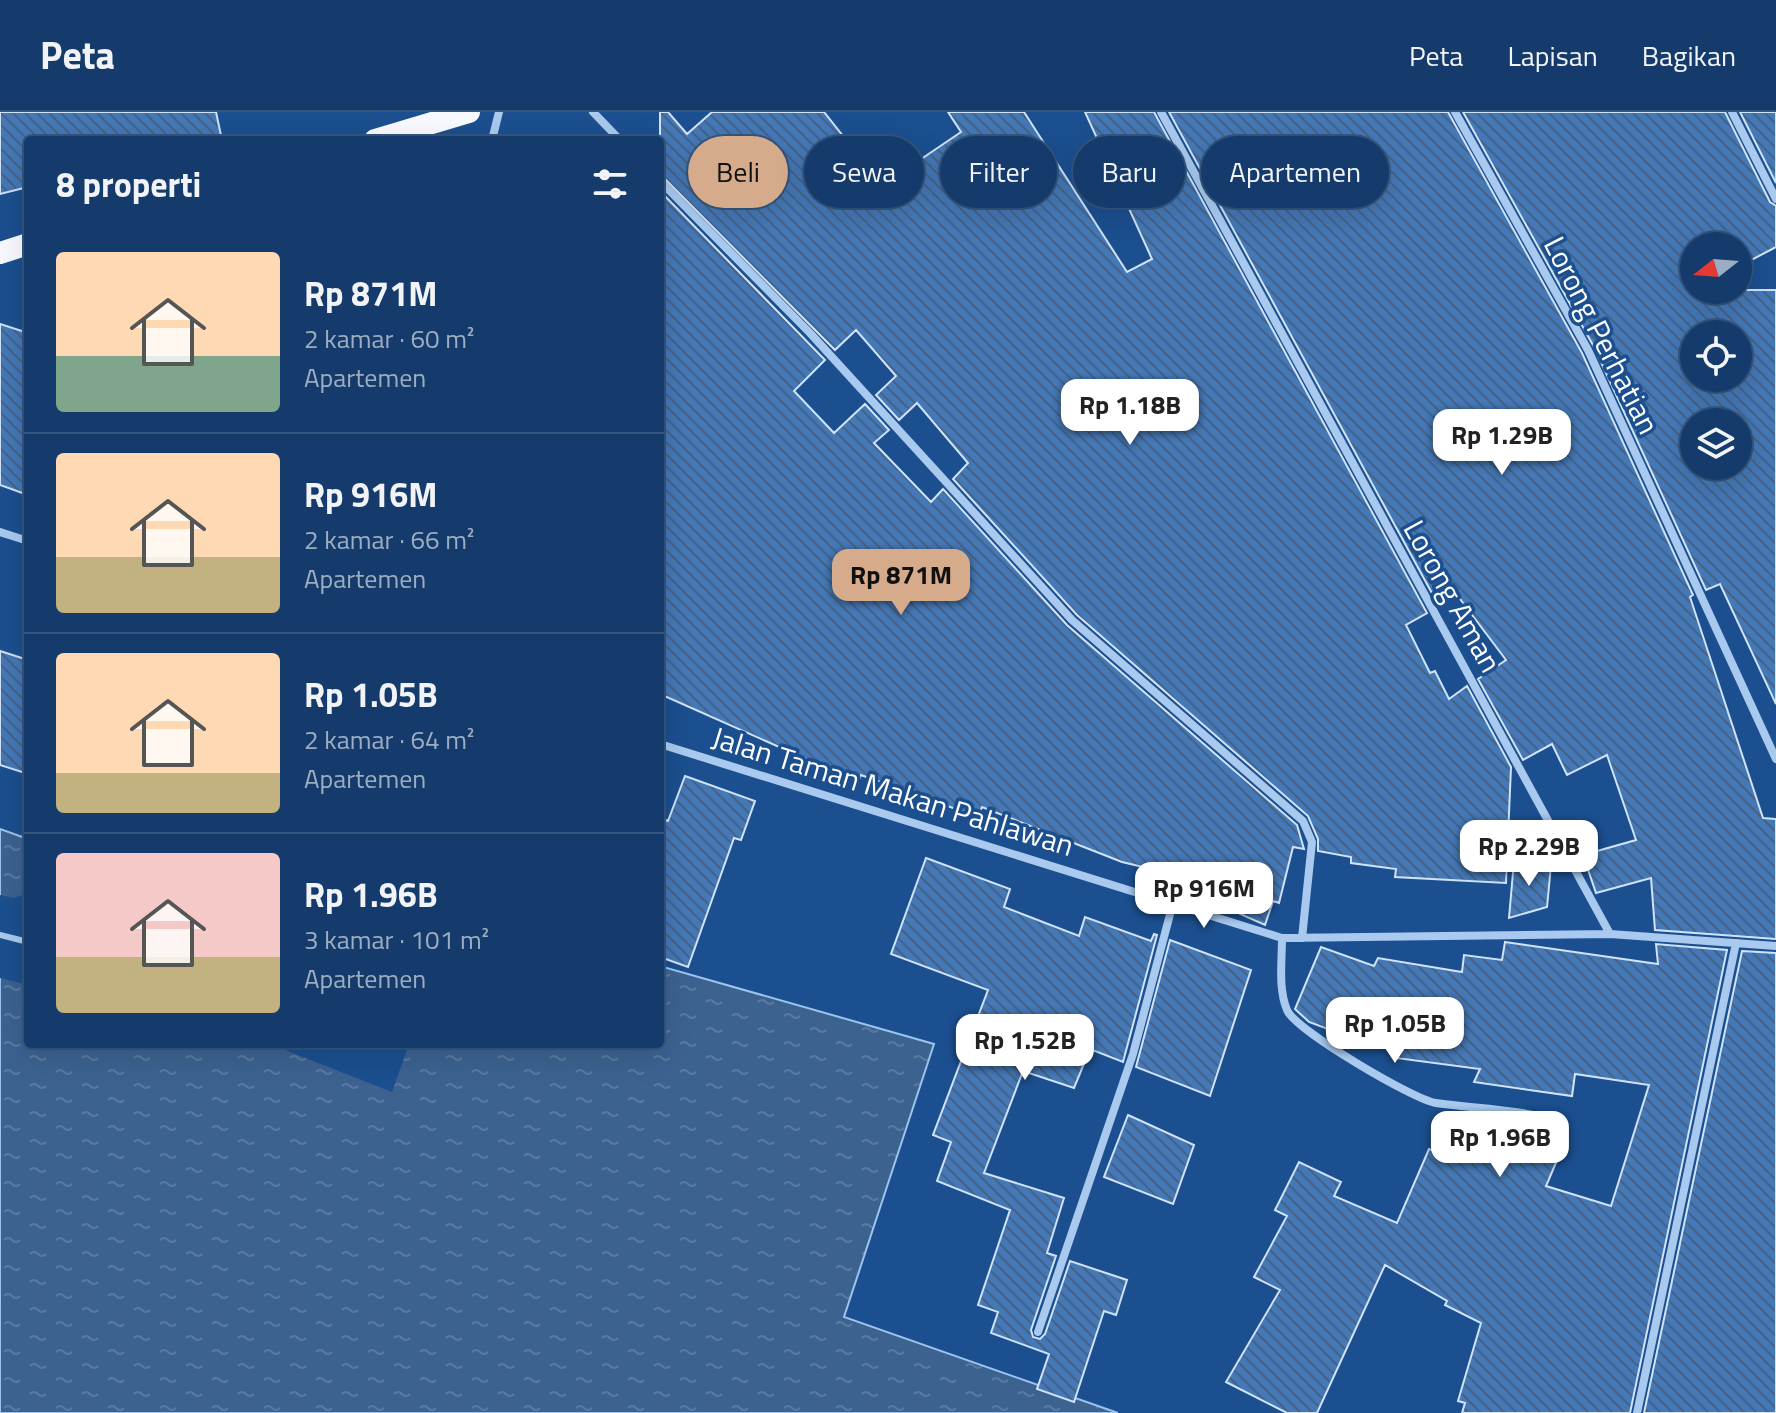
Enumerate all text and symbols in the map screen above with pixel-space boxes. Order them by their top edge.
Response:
text: Peta [40,26,115,84]
text: Peta [1409,34,1463,77]
text: Lapisan [1507,34,1598,77]
text: Bagikan [1642,34,1736,77]
chip: Beli [688,136,788,208]
chip: Sewa [804,136,924,208]
chip: Filter [940,136,1057,208]
chip: Baru [1073,136,1185,208]
chip: Apartemen [1201,136,1389,208]
text: 8 properti [56,158,201,210]
icon: filters [588,162,632,206]
street label: Lorong Perhatian [1532,228,1672,442]
north arrow [1680,232,1752,304]
map controls [1680,232,1752,480]
text: Rp 871M [304,267,437,319]
icon: home [120,284,216,380]
text: 2 kamar · 60 m² [304,319,474,358]
button: locate [1680,320,1752,392]
text: Apartemen [304,358,426,397]
pin: Rp 1.18B [1047,379,1213,447]
text: Rp 1.18B [1079,385,1181,424]
button: layers [1680,408,1752,480]
pin: Rp 1.29B [1419,409,1585,477]
text: Rp 1.29B [1451,415,1553,454]
text: Rp 916M [304,468,437,520]
icon: home [120,485,216,581]
street label: Lorong Aman [1392,511,1514,681]
text: 2 kamar · 66 m² [304,520,474,559]
pin: Rp 871M [827,549,975,617]
text: Rp 871M [850,555,952,594]
text: Apartemen [304,559,426,598]
text: Rp 1.05B [304,668,438,720]
icon: home [120,685,216,781]
street label: Jalan Taman Makan Pahlawan [706,714,1080,868]
text: 2 kamar · 64 m² [304,720,474,759]
text: Apartemen [304,759,426,798]
pin: Rp 2.29B [1446,820,1612,888]
text: Rp 2.29B [1478,826,1580,865]
pin: Rp 916M [1130,862,1278,930]
text: Rp 1.96B [304,868,438,920]
text: Rp 916M [1153,868,1255,907]
icon: home [120,885,216,981]
text: 3 kamar · 101 m² [304,920,489,959]
text: Apartemen [304,959,426,998]
pin: Rp 1.05B [1312,997,1478,1065]
text: Rp 1.05B [1344,1003,1446,1042]
pin: Rp 1.52B [942,1014,1108,1082]
text: Rp 1.52B [974,1020,1076,1059]
pin: Rp 1.96B [1417,1111,1583,1179]
text: Rp 1.96B [1449,1117,1551,1156]

